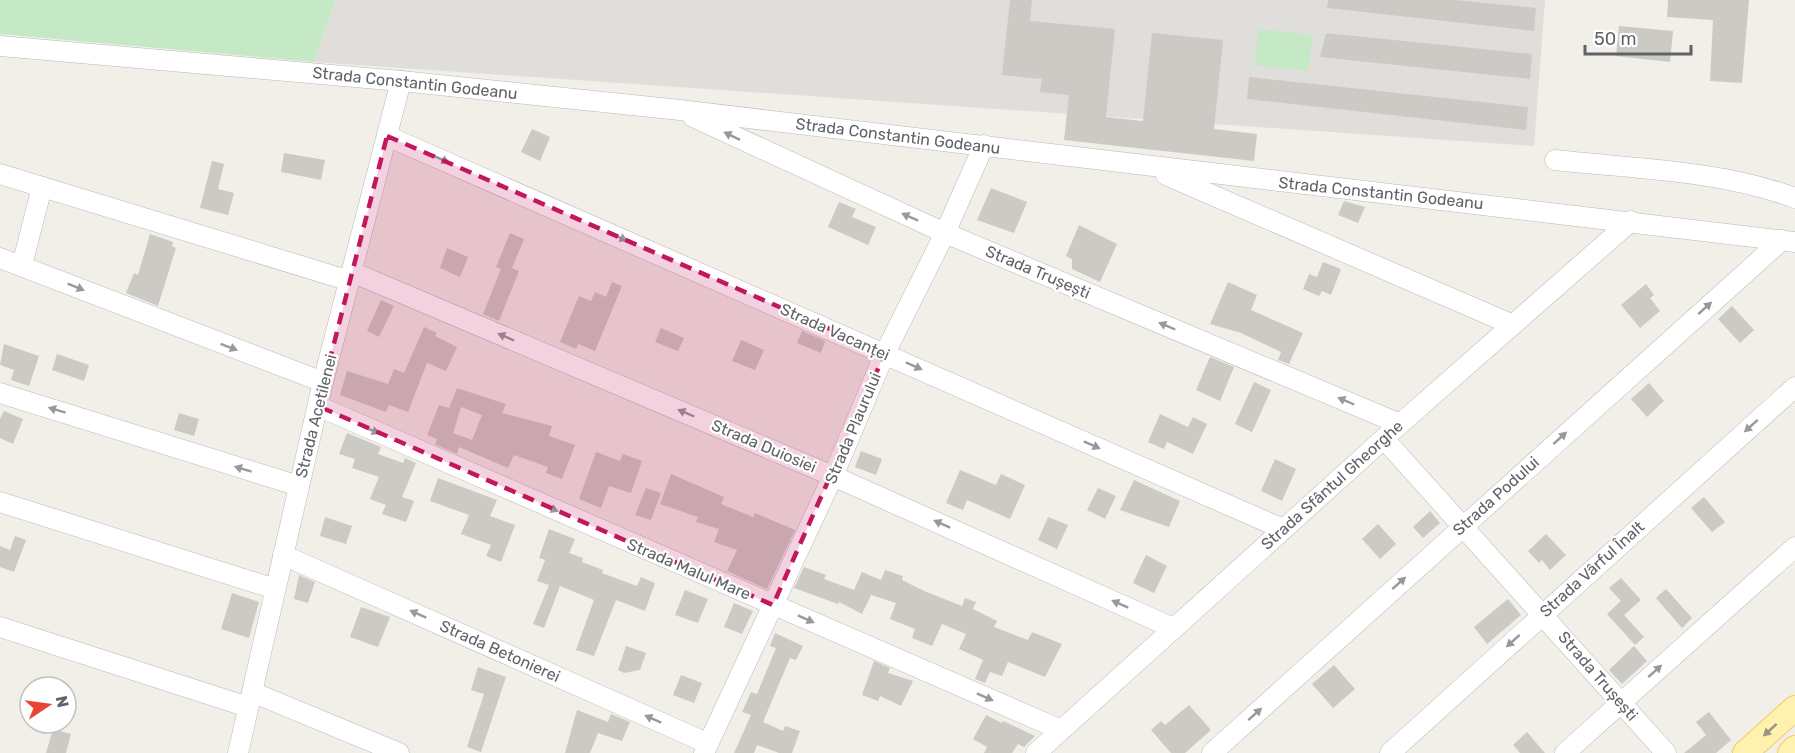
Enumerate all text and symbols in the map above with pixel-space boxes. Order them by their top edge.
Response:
scale bar [1585,18,1692,56]
text: 50 m [1594,28,1637,50]
street label: Strada Constantin Godeanu [312,63,518,103]
street label: Strada Constantin Godeanu [795,114,1001,158]
one-way arrow [724,131,741,141]
one-way arrow [432,154,450,164]
street label: Strada Constantin Godeanu [1278,173,1484,213]
one-way arrow [900,212,918,222]
one-way arrow [611,232,629,242]
street label: Strada Trușești [983,241,1093,303]
one-way arrow [67,283,85,292]
street label: Strada Vacanței [777,299,893,365]
one-way arrow [1698,301,1713,315]
one-way arrow [1157,321,1175,331]
one-way arrow [497,332,515,341]
one-way arrow [220,342,238,352]
street label: Strada Acetilenei [291,352,341,480]
one-way arrow [905,361,923,371]
street label: Strada Plaurului [821,370,885,486]
one-way arrow [1337,396,1355,406]
one-way arrow [48,405,66,415]
one-way arrow [676,408,694,418]
street label: Strada Duiosiei [709,415,819,477]
street label: Strada Sfântul Gheorghe [1257,416,1407,554]
one-way arrow [1744,419,1759,433]
one-way arrow [363,425,381,435]
one-way arrow [1552,432,1567,445]
one-way arrow [1083,440,1100,449]
street label: Strada Podului [1449,452,1543,540]
one-way arrow [234,464,252,473]
one-way arrow [541,504,558,513]
street label: Strada Vârful Înalt [1536,517,1648,621]
one-way arrow [933,520,950,529]
street label: Strada Malul Mare [624,534,754,604]
one-way arrow [1392,576,1407,590]
one-way arrow [1111,599,1128,608]
one-way arrow [409,610,426,619]
one-way arrow [797,614,815,624]
street label: Strada Betonierei [437,616,563,686]
street label: Strada Trușești [1554,628,1642,724]
one-way arrow [1505,634,1520,648]
one-way arrow [1647,665,1662,678]
north arrow [18,675,78,735]
one-way arrow [976,692,994,702]
text: N [52,694,73,709]
one-way arrow [1247,708,1262,721]
one-way arrow [645,715,662,724]
one-way arrow [1763,723,1778,736]

